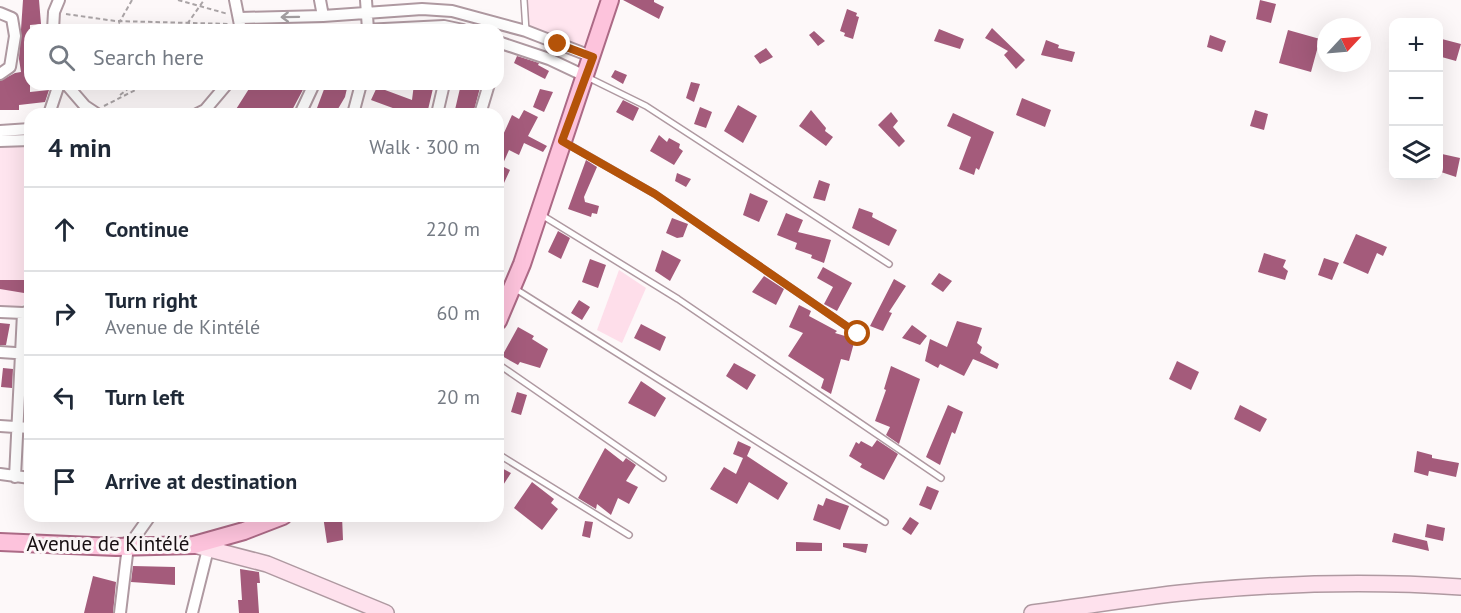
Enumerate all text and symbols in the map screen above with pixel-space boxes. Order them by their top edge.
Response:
one-way arrow [281,11,301,23]
north arrow [1317,18,1371,72]
map controls [1389,18,1443,180]
button: + [1389,18,1443,72]
search box [24,24,504,90]
route end [544,30,570,56]
icon: search [45,41,78,74]
text: Search here [93,43,204,71]
button: − [1389,72,1443,126]
button: layers [1389,126,1443,180]
text: 4 min [48,131,111,164]
text: Walk · 300 m [369,134,480,160]
icon: ahead [48,213,81,246]
text: Continue [105,215,189,243]
text: 220 m [426,216,480,242]
text: Turn right [105,286,197,314]
icon: right [48,297,81,330]
text: 60 m [437,300,480,326]
text: Avenue de Kintélé [105,314,260,340]
route start [844,320,870,346]
icon: left [48,381,81,414]
text: Turn left [105,383,185,411]
text: 20 m [437,384,480,410]
icon: arrive [48,465,81,498]
text: Arrive at destination [105,467,297,495]
street label: Avenue de Kintélé [26,530,190,557]

